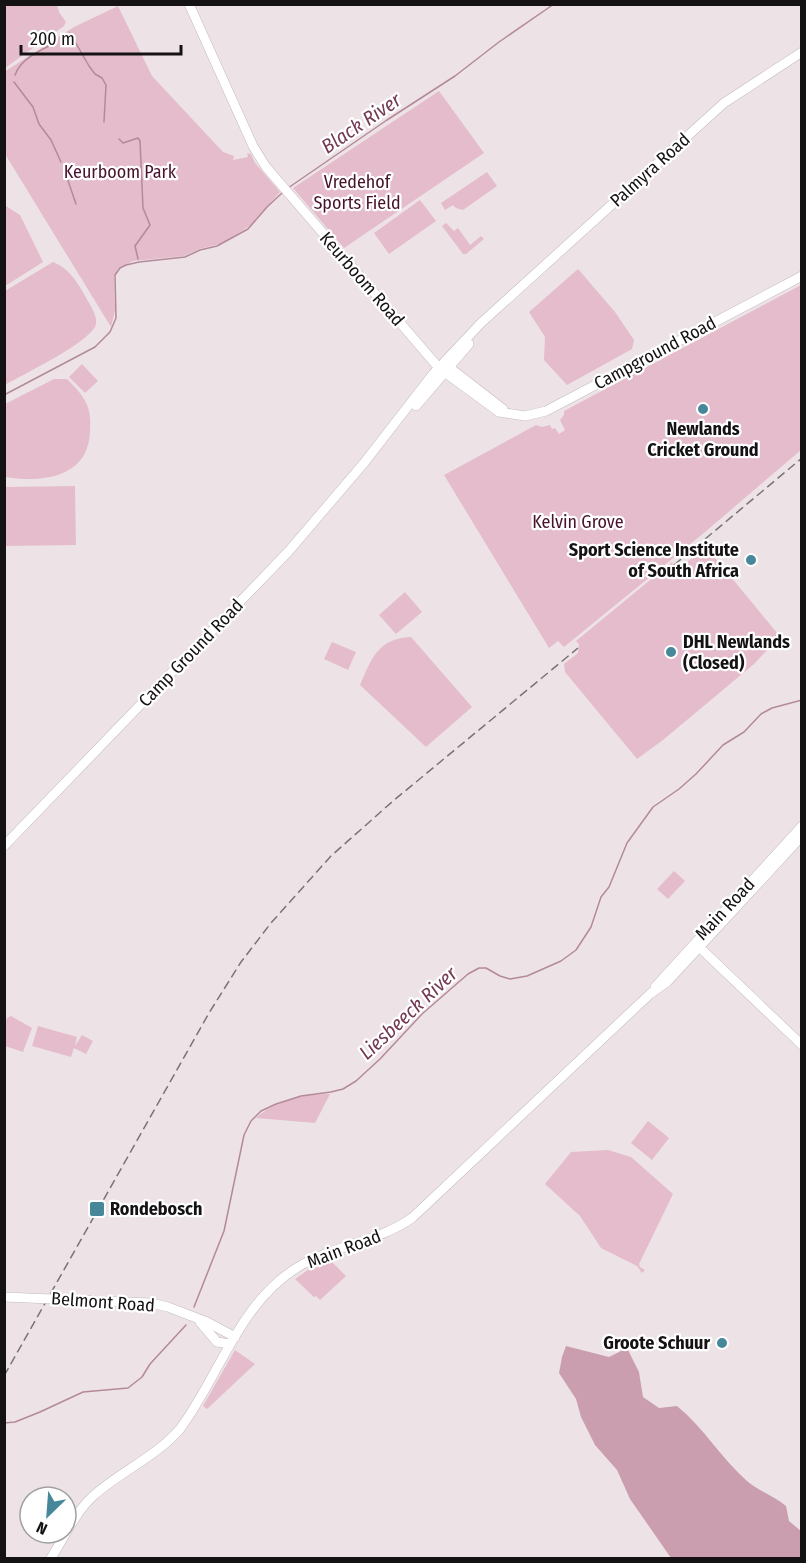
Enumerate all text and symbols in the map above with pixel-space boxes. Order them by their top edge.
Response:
scale bar [21,18,182,56]
text: 200 m [30,28,75,50]
water label: Black River [317,87,406,158]
street label: Palmyra Road [606,128,694,212]
park label: Keurboom Park [64,161,177,183]
park label: Vredehof Sports Field [313,171,401,214]
street label: Keurboom Road [315,227,409,331]
street label: Campground Road [590,312,720,394]
marker: Newlands Cricket Ground [696,402,710,416]
place label: Newlands Cricket Ground [647,418,759,461]
park label: Kelvin Grove [532,511,624,533]
place label: Sport Science Institute of South Africa [569,539,739,582]
marker: Sport Science Institute of South Africa [744,553,758,567]
street label: Camp Ground Road [134,595,248,711]
place label: DHL Newlands (Closed) [683,631,790,674]
marker: DHL Newlands (Closed) [664,645,678,659]
street label: Main Road [691,873,759,945]
water label: Liesbeeck River [354,961,463,1064]
place label: Rondebosch [110,1198,202,1220]
marker: Rondebosch [88,1200,106,1218]
street label: Main Road [304,1225,384,1273]
street label: Belmont Road [50,1287,156,1317]
place label: Groote Schuur [603,1332,710,1354]
marker: Groote Schuur [715,1336,729,1350]
north arrow [18,1485,78,1545]
text: N [34,1518,50,1539]

